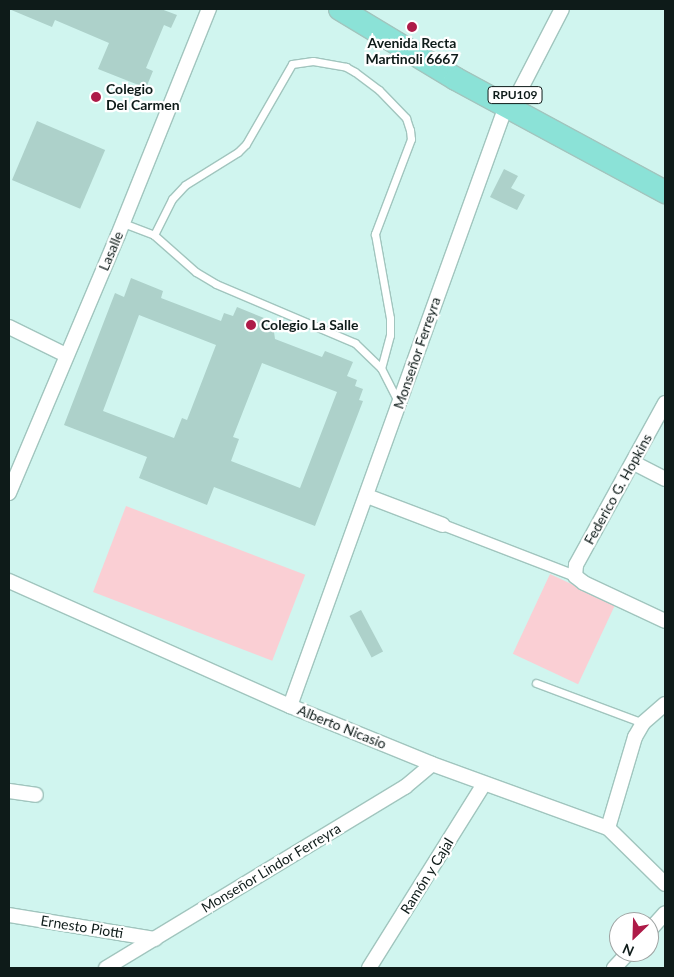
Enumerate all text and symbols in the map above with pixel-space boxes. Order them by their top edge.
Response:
marker: Avenida Recta Martinoli 6667 [406,21,418,33]
place label: Avenida Recta Martinoli 6667 [365,35,459,68]
place label: Colegio Del Carmen [106,81,180,114]
road number: RPU109 [488,86,542,104]
marker: Colegio Del Carmen [90,91,102,103]
street label: Lasalle [95,229,127,273]
street label: Monseñor Ferreyra [390,295,444,411]
place label: Colegio La Salle [261,317,358,333]
marker: Colegio La Salle [245,319,257,331]
street label: Federico G. Hopkins [581,431,655,547]
street label: Alberto Nicasio [295,702,389,752]
street label: Monseñor Lindor Ferreyra [198,820,344,916]
street label: Ramón y Cajal [397,835,457,917]
street label: Ernesto Piotti [40,912,124,942]
north arrow [609,912,659,962]
text: N [620,940,636,960]

